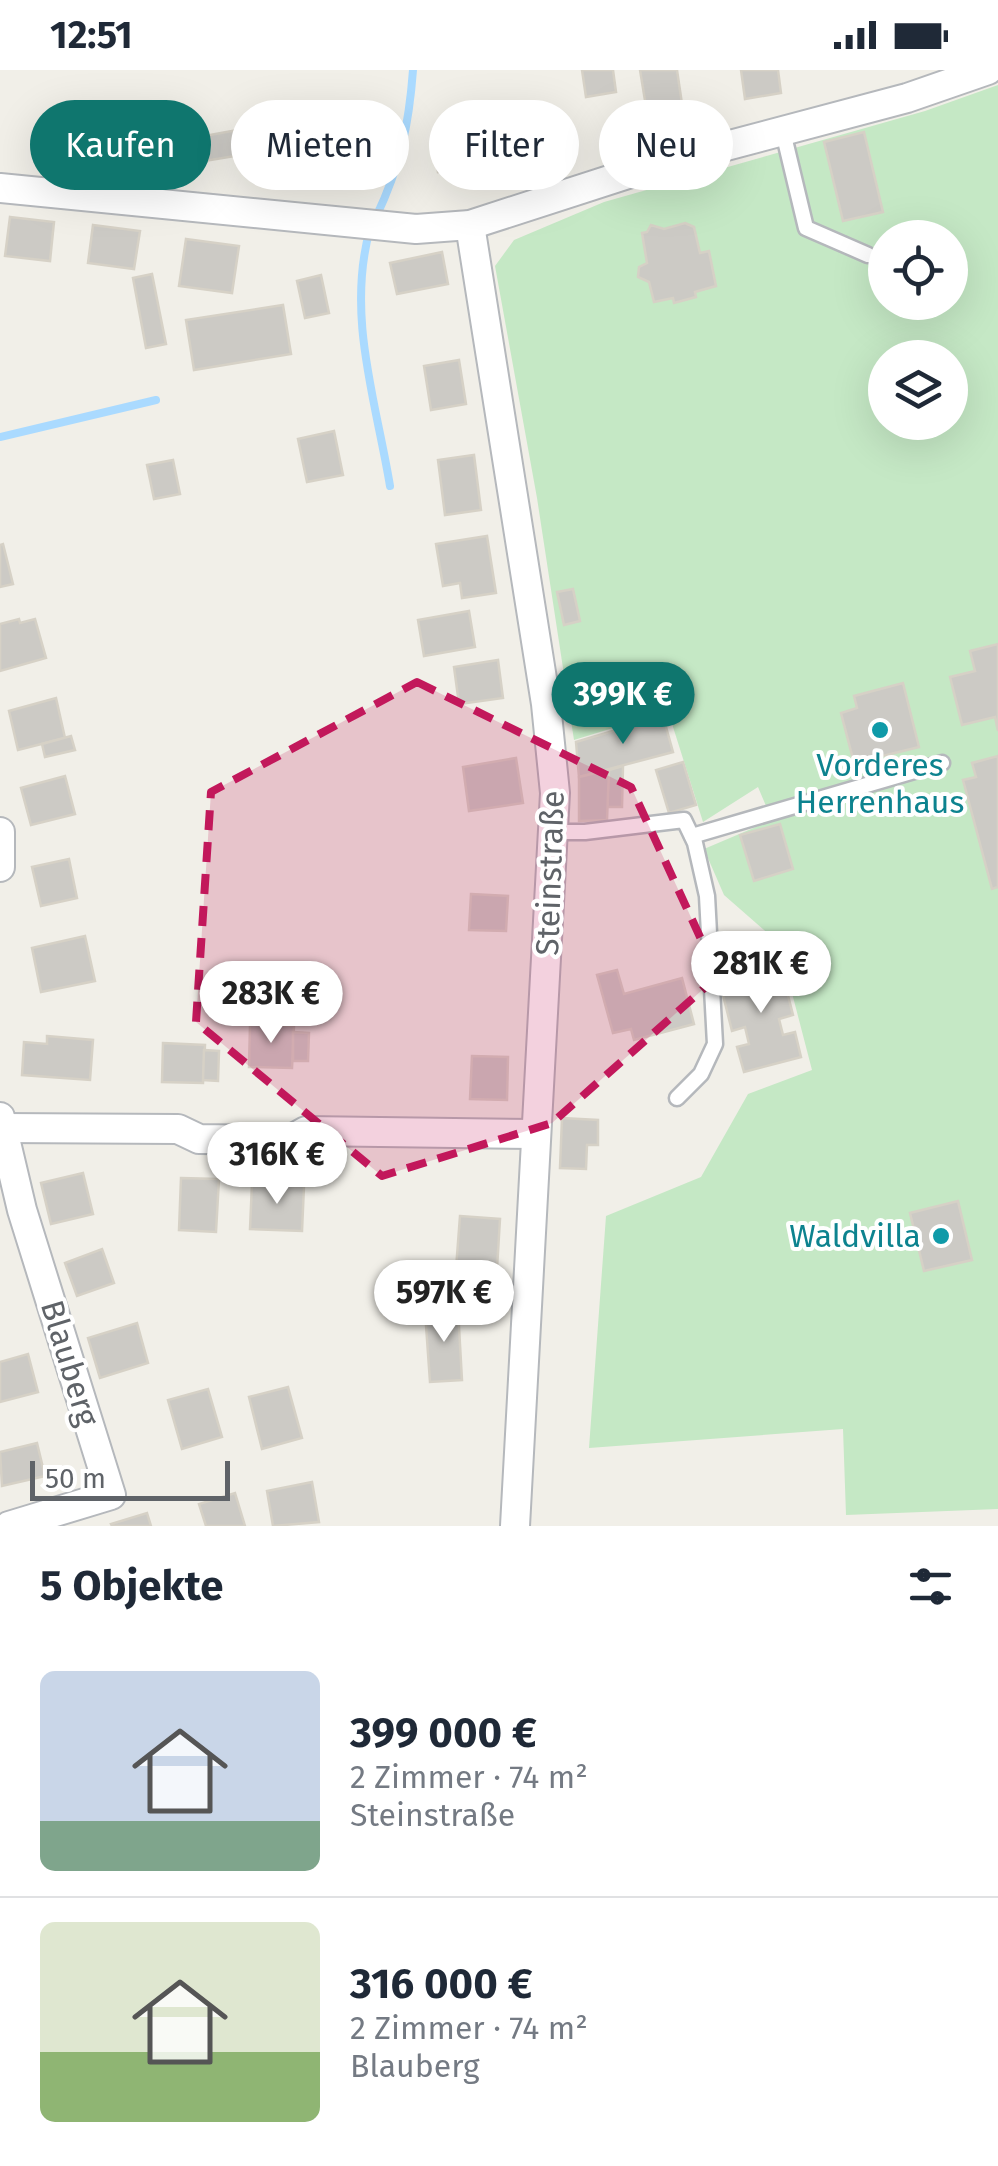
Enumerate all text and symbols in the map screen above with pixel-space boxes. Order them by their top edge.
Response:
text: 12:51 [50,12,133,58]
chip: Kaufen [30,100,211,190]
chip: Mieten [231,100,409,190]
chip: Filter [429,100,579,190]
chip: Neu [599,100,733,190]
map controls [868,220,968,440]
button: locate [868,220,968,320]
button: layers [868,340,968,440]
pin: 399K € [542,662,704,747]
text: 399K € [574,675,672,713]
marker: Vorderes Herrenhaus [869,719,891,741]
place label: Vorderes Herrenhaus [796,746,964,821]
street label: Steinstraße [528,790,572,956]
pin: 281K € [680,931,842,1016]
text: 281K € [713,944,809,982]
pin: 283K € [190,961,352,1046]
text: 283K € [222,974,320,1012]
pin: 316K € [196,1122,358,1207]
text: 316K € [229,1135,325,1173]
place label: Waldvilla [789,1217,921,1255]
marker: Waldvilla [930,1225,952,1247]
pin: 597K € [363,1260,525,1345]
text: 597K € [396,1273,492,1311]
street label: Blauberg [33,1295,107,1431]
scale bar [30,1456,230,1500]
text: 50 m [45,1462,106,1495]
icon: filters [903,1559,958,1614]
text: 5 Objekte [40,1561,223,1611]
text: 399 000 € [350,1708,537,1758]
icon: home [120,1711,240,1831]
text: 2 Zimmer · 74 m² [350,1758,588,1796]
text: Steinstraße [350,1796,515,1834]
text: 316 000 € [350,1959,533,2009]
icon: home [120,1962,240,2082]
text: 2 Zimmer · 74 m² [350,2009,588,2047]
text: Blauberg [350,2047,480,2085]

